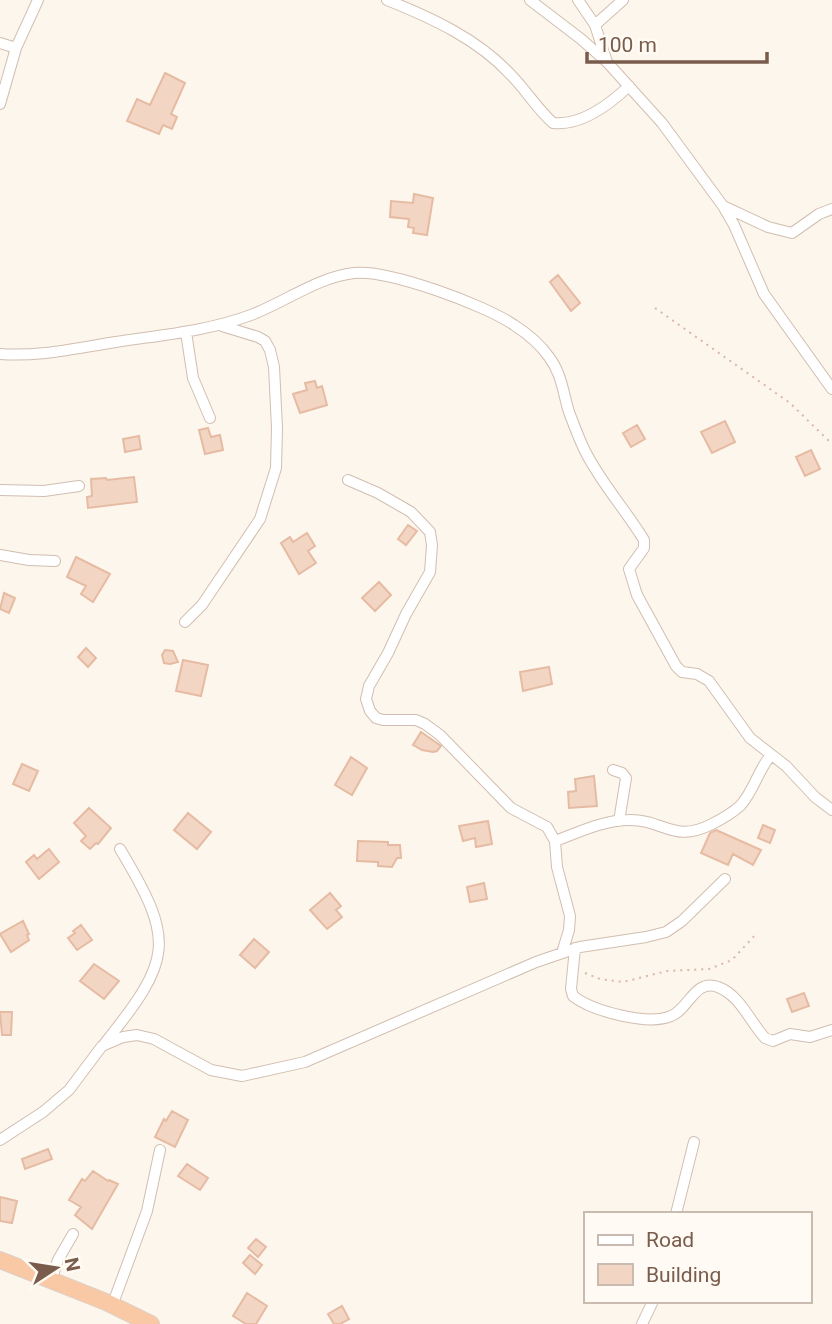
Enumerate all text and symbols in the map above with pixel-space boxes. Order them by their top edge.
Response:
scale bar [587,21,767,65]
text: 100 m [598,33,657,57]
legend [584,1212,811,1303]
text: Road [646,1228,694,1252]
north arrow [21,1233,91,1303]
text: N [59,1256,85,1274]
text: Building [646,1263,721,1287]

